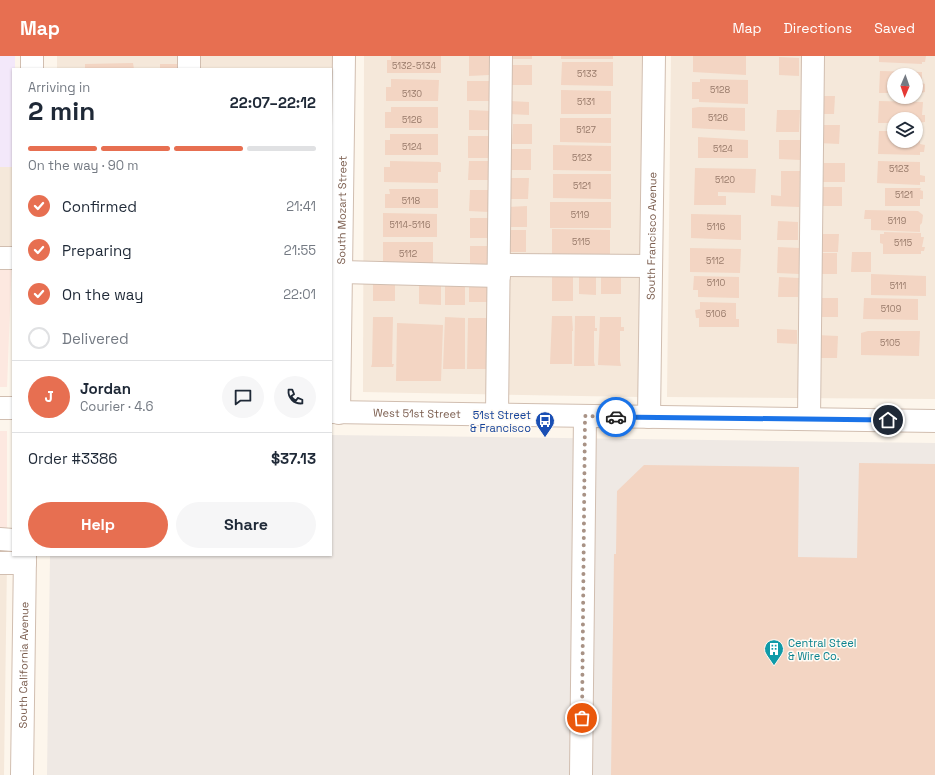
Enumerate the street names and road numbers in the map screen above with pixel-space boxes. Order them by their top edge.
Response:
street label: South Mozart Street [334,156,350,265]
street label: South Francisco Avenue [644,172,659,300]
street label: West 51st Street [373,406,461,421]
street label: South California Avenue [16,602,31,728]

